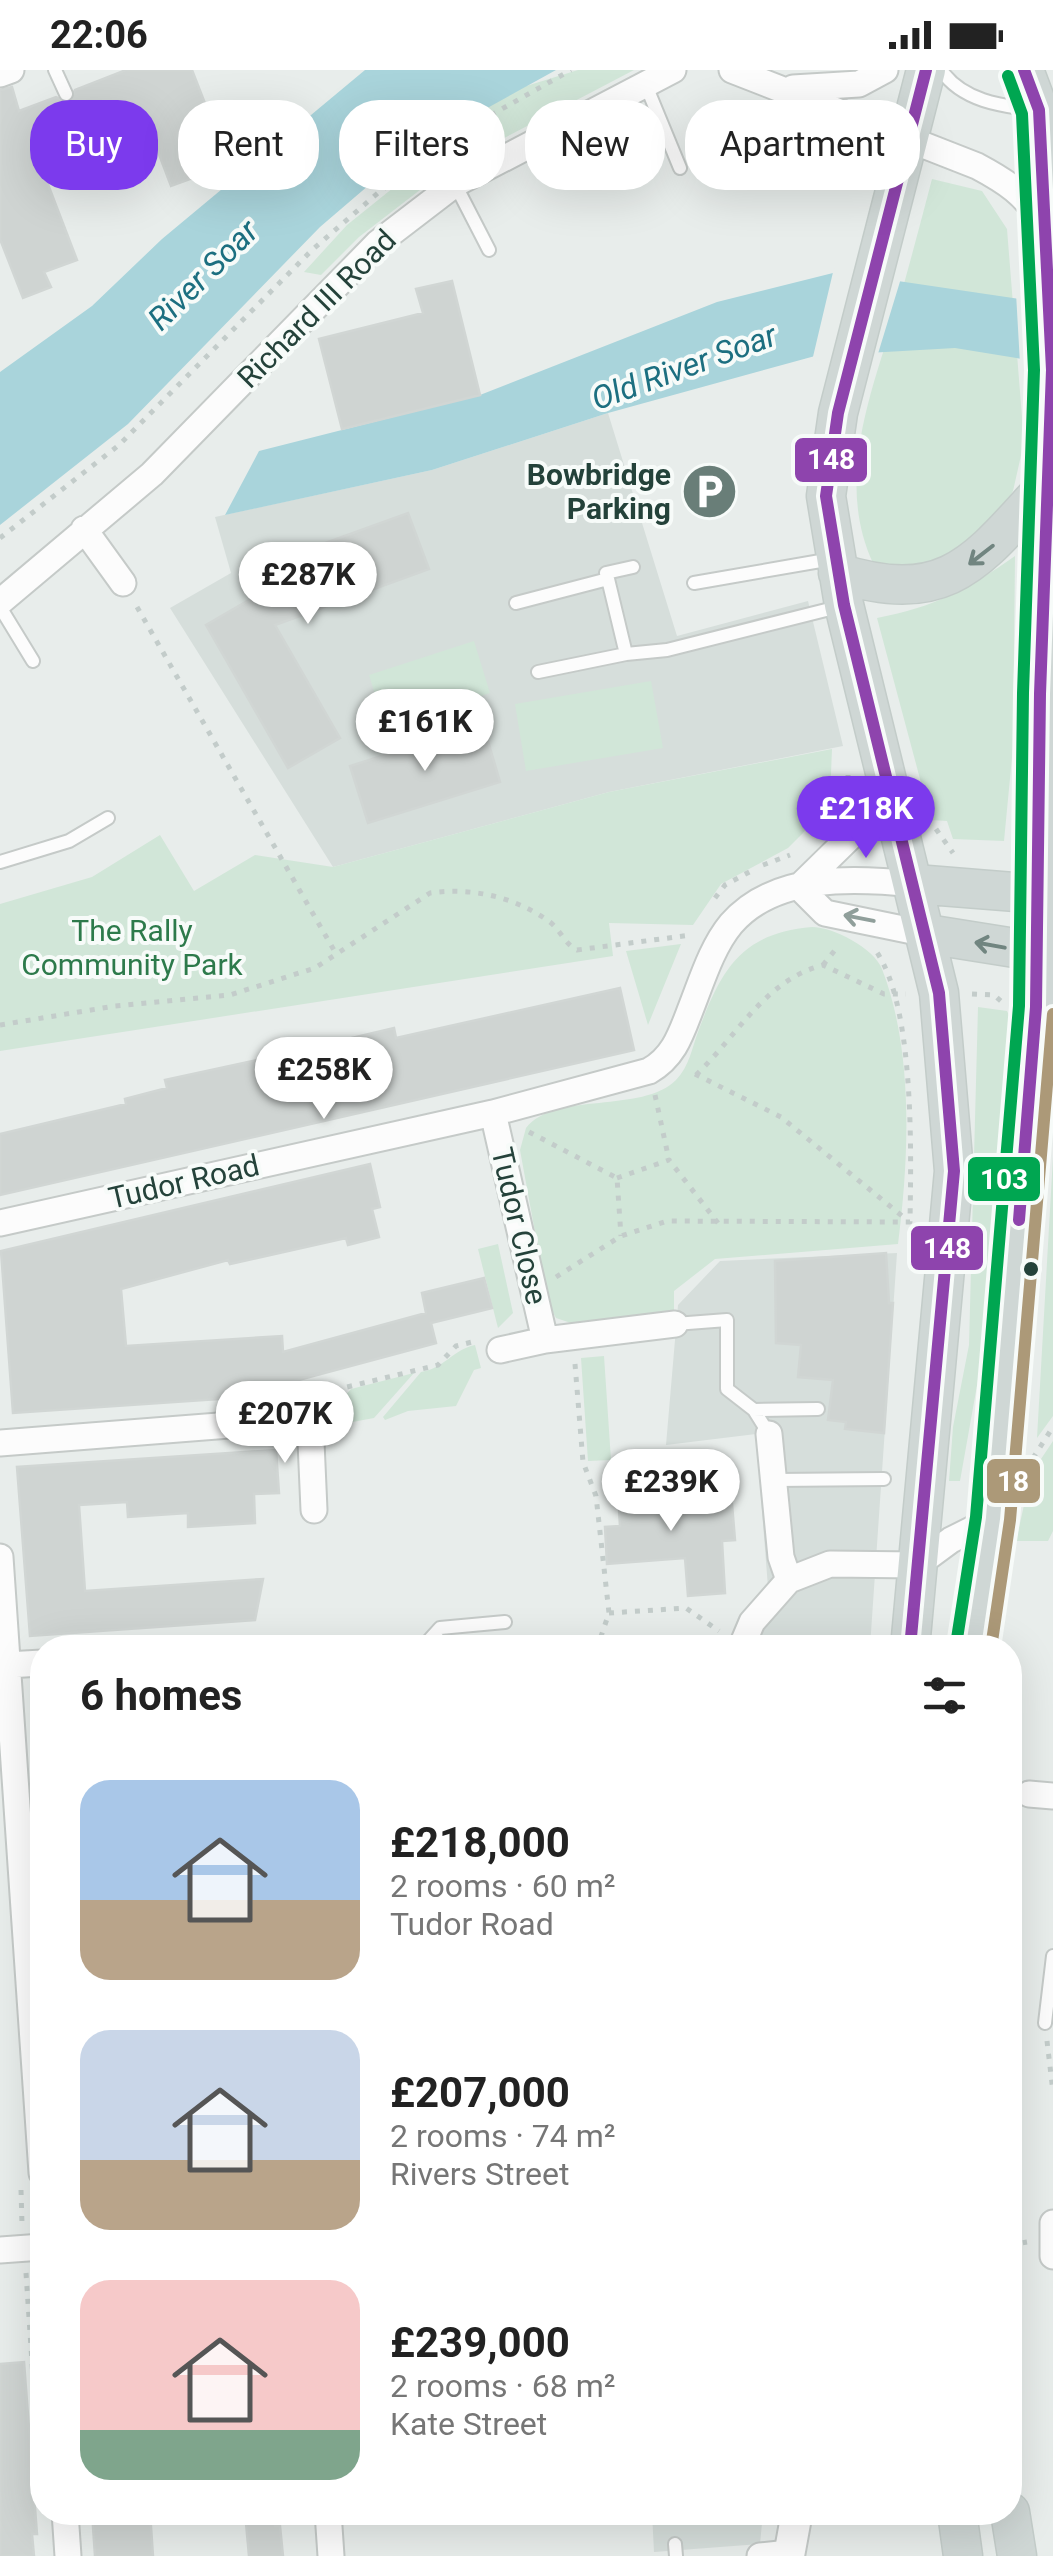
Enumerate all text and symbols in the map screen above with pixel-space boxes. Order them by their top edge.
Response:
text: 22:06 [50,13,148,57]
chip: Buy [30,100,158,190]
chip: Rent [178,100,319,190]
chip: Filters [339,100,505,190]
chip: New [525,100,665,190]
chip: Apartment [685,100,920,190]
water label: River Soar [140,211,267,338]
street label: Richard III Road [230,222,403,395]
water label: Old River Soar [586,315,783,418]
line badge: 148 [793,436,869,484]
text: 148 [807,443,855,476]
place label: Bowbridge Parking [527,457,671,526]
parking icon: Bowbridge Parking [680,462,740,522]
pin: £287K [238,542,378,627]
one-way arrow [968,543,994,565]
text: £287K [261,555,355,593]
pin: £161K [355,689,495,774]
text: £161K [378,702,472,740]
pin: £218K [796,776,936,861]
text: £218K [819,789,913,827]
one-way arrow [843,907,875,926]
park label: The Rally Community Park [21,913,244,982]
one-way arrow [974,935,1007,954]
pin: £258K [254,1037,394,1122]
text: £258K [277,1050,371,1088]
street label: Tudor Close [484,1144,555,1308]
street label: Tudor Road [105,1147,263,1216]
line badge: 103 [966,1155,1042,1203]
text: 103 [980,1163,1028,1196]
line badge: 148 [909,1224,985,1272]
text: 148 [923,1232,971,1265]
unlabelled marker [1021,1259,1041,1279]
pin: £207K [215,1381,355,1466]
text: £207K [238,1394,332,1432]
pin: £239K [601,1449,741,1534]
line badge: 18 [985,1457,1042,1505]
text: £239K [624,1462,718,1500]
text: 18 [997,1465,1029,1498]
icon: filters [917,1668,972,1723]
text: 6 homes [80,1671,242,1720]
text: £218,000 [390,1818,570,1867]
icon: home [160,1820,280,1940]
text: 2 rooms · 60 m² [390,1867,615,1905]
text: Tudor Road [390,1905,554,1943]
text: £207,000 [390,2068,570,2117]
icon: home [160,2070,280,2190]
text: 2 rooms · 74 m² [390,2117,615,2155]
text: Rivers Street [390,2155,569,2193]
text: £239,000 [390,2318,570,2367]
icon: home [160,2320,280,2440]
text: 2 rooms · 68 m² [390,2367,615,2405]
text: Kate Street [390,2405,547,2443]

